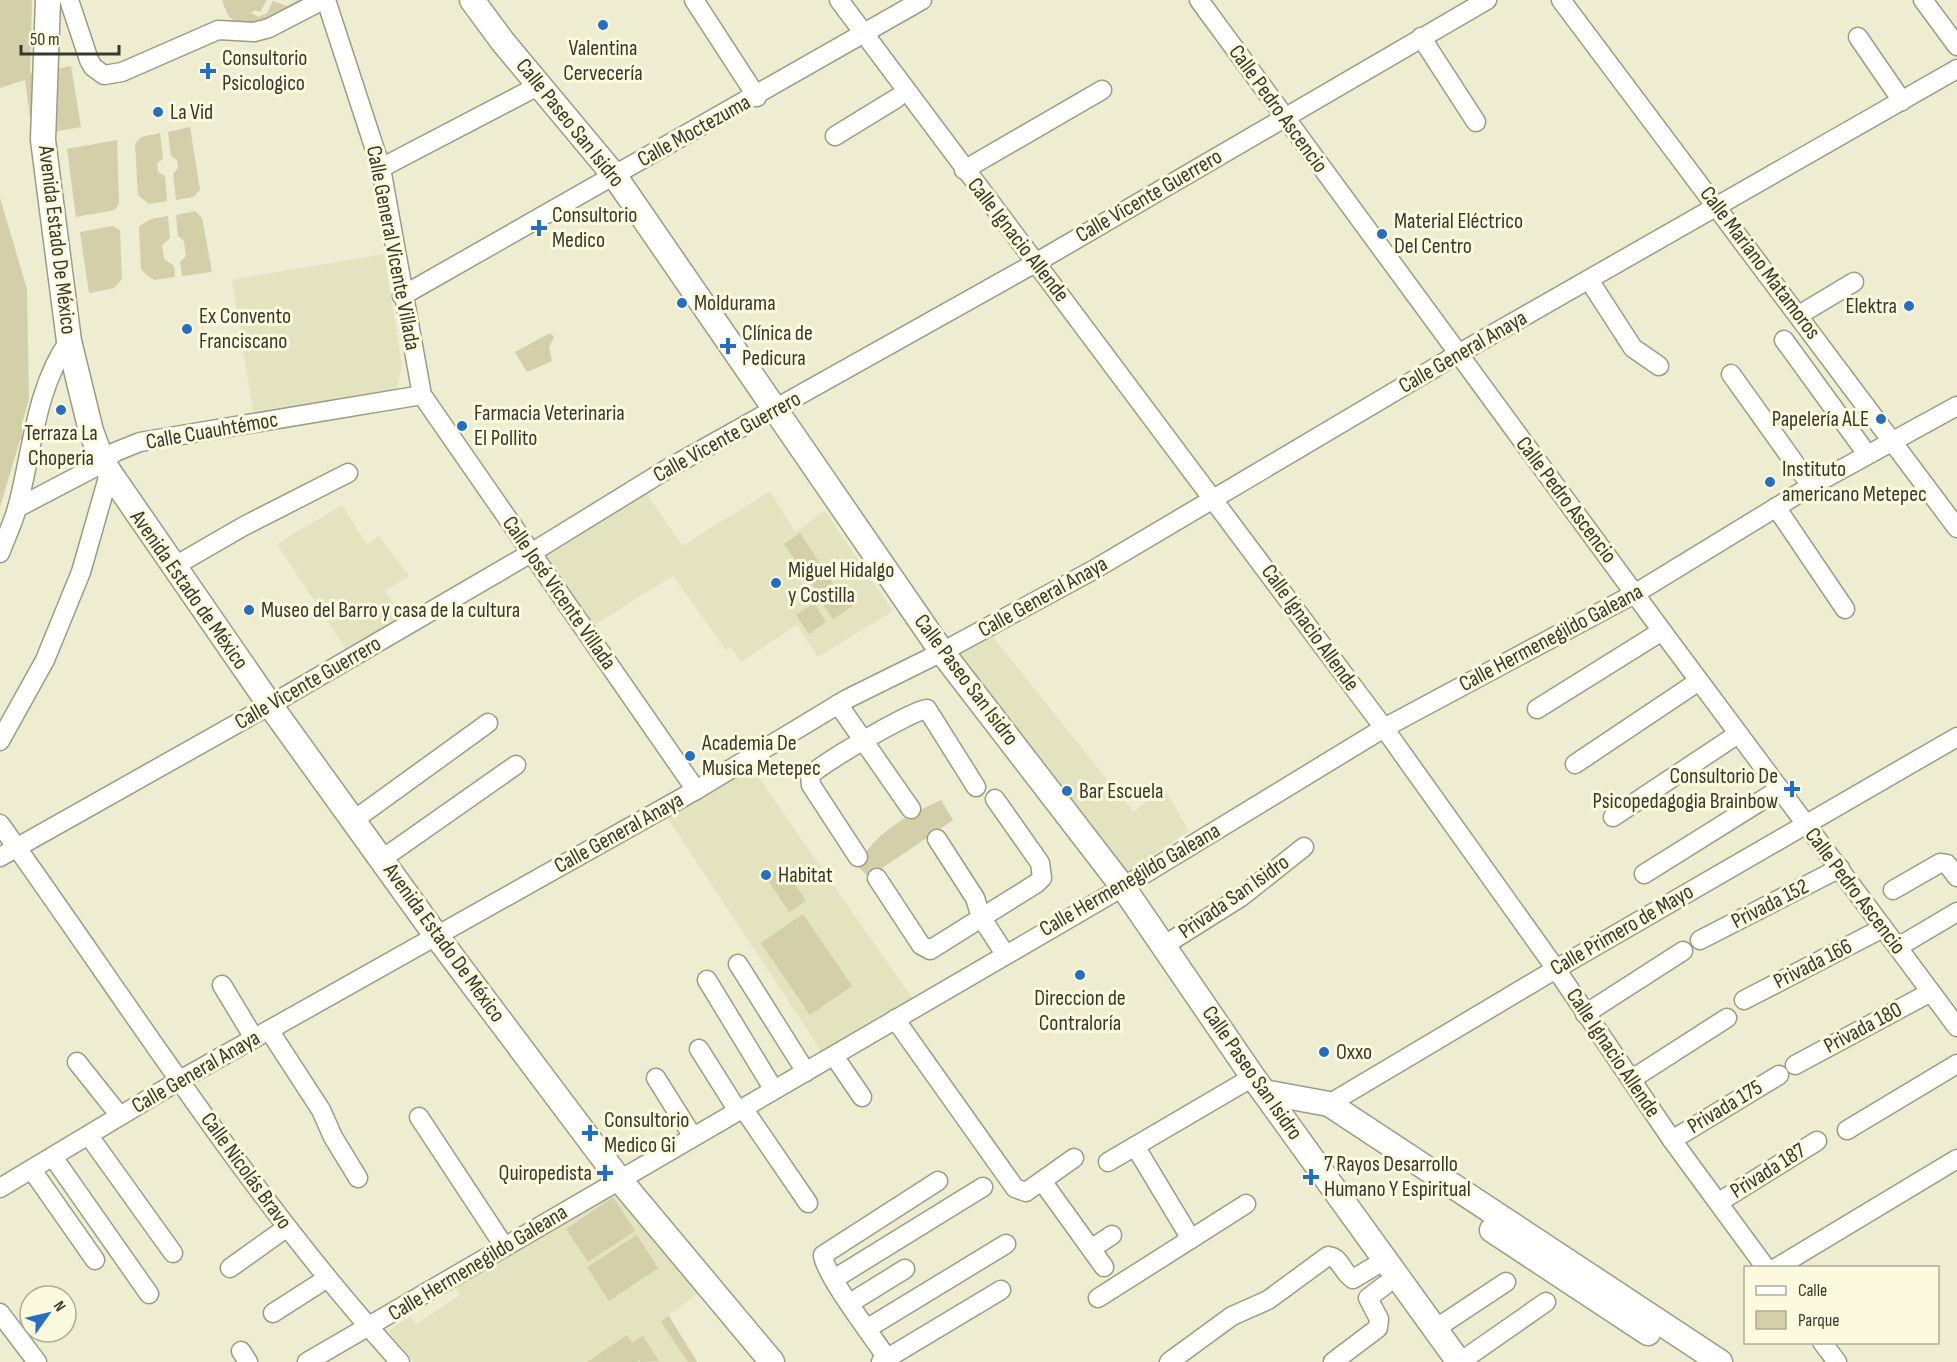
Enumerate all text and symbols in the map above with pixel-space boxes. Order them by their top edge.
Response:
scale bar [21,18,118,56]
marker: Valentina Cervecería [596,18,610,32]
text: 50 m [30,29,60,50]
place label: Valentina Cervecería [563,35,643,87]
street label: Calle Pedro Ascencio [1223,40,1333,178]
place label: Consultorio Psicologico [222,45,307,97]
street label: Calle Paseo San Isidro [510,53,630,193]
marker: Consultorio Psicologico [199,62,217,80]
street label: Calle Moctezuma [633,89,755,173]
place label: La Vid [170,99,213,126]
marker: La Vid [151,105,165,119]
street label: Avenida Estado De México [32,143,82,336]
street label: Calle General Vicente Villada [360,143,426,353]
street label: Calle Vicente Guerrero [1071,143,1227,249]
street label: Calle Ignacio Allende [961,173,1075,307]
street label: Calle Mariano Matamoros [1694,181,1826,345]
place label: Consultorio Medico [552,202,637,254]
place label: Material Eléctrico Del Centro [1394,208,1523,260]
marker: Consultorio Medico [530,219,548,237]
marker: Material Eléctrico Del Centro [1375,227,1389,241]
place label: Moldurama [694,290,776,317]
place label: Elektra [1845,293,1897,320]
marker: Moldurama [675,296,689,310]
marker: Elektra [1902,299,1916,313]
place label: Ex Convento Franciscano [199,303,291,355]
street label: Calle General Anaya [1394,304,1532,400]
place label: Clínica de Pedicura [742,320,813,372]
marker: Ex Convento Franciscano [180,322,194,336]
marker: Clínica de Pedicura [719,337,737,355]
street label: Calle Vicente Guerrero [648,385,806,489]
place label: Farmacia Veterinaria El Pollito [474,400,625,452]
marker: Terraza La Choperia [54,403,68,417]
street label: Calle Cuauhtémoc [144,406,280,456]
place label: Papelería ALE [1772,406,1869,433]
marker: Papelería ALE [1874,412,1888,426]
marker: Farmacia Veterinaria El Pollito [455,419,469,433]
place label: Terraza La Choperia [24,420,98,472]
street label: Calle Pedro Ascencio [1510,431,1622,569]
place label: Instituto americano Metepec [1782,456,1927,508]
marker: Instituto americano Metepec [1763,475,1777,489]
street label: Avenida Estado de México [123,504,254,675]
street label: Calle José Vicente Villada [496,511,622,675]
street label: Calle General Anaya [974,550,1112,644]
place label: Miguel Hidalgo y Costilla [788,557,894,609]
street label: Calle Ignacio Allende [1255,559,1365,697]
marker: Miguel Hidalgo y Costilla [769,576,783,590]
street label: Calle Hermenegildo Galeana [1454,578,1648,698]
place label: Museo del Barro y casa de la cultura [261,597,520,624]
marker: Museo del Barro y casa de la cultura [242,603,256,617]
street label: Calle Paseo San Isidro [908,609,1024,751]
street label: Calle Vicente Guerrero [230,630,386,736]
place label: Academia De Musica Metepec [701,730,821,782]
marker: Academia De Musica Metepec [683,749,697,763]
place label: Consultorio De Psicopedagogia Brainbow [1592,763,1778,815]
place label: Bar Escuela [1079,778,1164,805]
marker: Consultorio De Psicopedagogia Brainbow [1783,780,1801,798]
marker: Bar Escuela [1060,784,1074,798]
street label: Calle General Anaya [550,786,688,880]
street label: Calle Hermenegildo Galeana [1035,817,1225,943]
street label: Calle Pedro Ascencio [1799,822,1911,960]
street label: Privada San Isidro [1173,849,1295,945]
street label: Avenida Estado De México [377,857,511,1028]
place label: Habitat [778,862,833,889]
marker: Habitat [759,868,773,882]
street label: Privada 152 [1727,873,1813,935]
street label: Calle Primero de Mayo [1546,878,1698,982]
street label: Privada 166 [1769,933,1857,995]
marker: Direccion de Contraloría [1073,968,1087,982]
street label: Calle Ignacio Allende [1560,983,1666,1123]
place label: Direccion de Contraloría [1034,985,1126,1037]
street label: Privada 180 [1819,996,1907,1060]
street label: Calle Paseo San Isidro [1196,1001,1308,1145]
street label: Calle General Anaya [127,1024,265,1120]
place label: Oxxo [1336,1039,1372,1066]
marker: Oxxo [1317,1045,1331,1059]
street label: Privada 175 [1683,1074,1768,1140]
street label: Calle Nicolás Bravo [195,1107,297,1235]
place label: Consultorio Medico Gi [604,1107,689,1159]
marker: Consultorio Medico Gi [581,1124,599,1142]
street label: Privada 187 [1725,1137,1811,1205]
place label: 7 Rayos Desarrollo Humano Y Espiritual [1324,1151,1471,1203]
place label: Quiropedista [499,1160,592,1187]
marker: Quiropedista [596,1164,614,1182]
marker: 7 Rayos Desarrollo Humano Y Espiritual [1302,1168,1320,1186]
street label: Calle Hermenegildo Galeana [384,1199,572,1327]
legend [1744,1266,1939,1344]
text: Calle [1798,1280,1827,1301]
north arrow [18,1284,78,1344]
text: N [49,1298,69,1315]
text: Parque [1798,1310,1839,1331]

